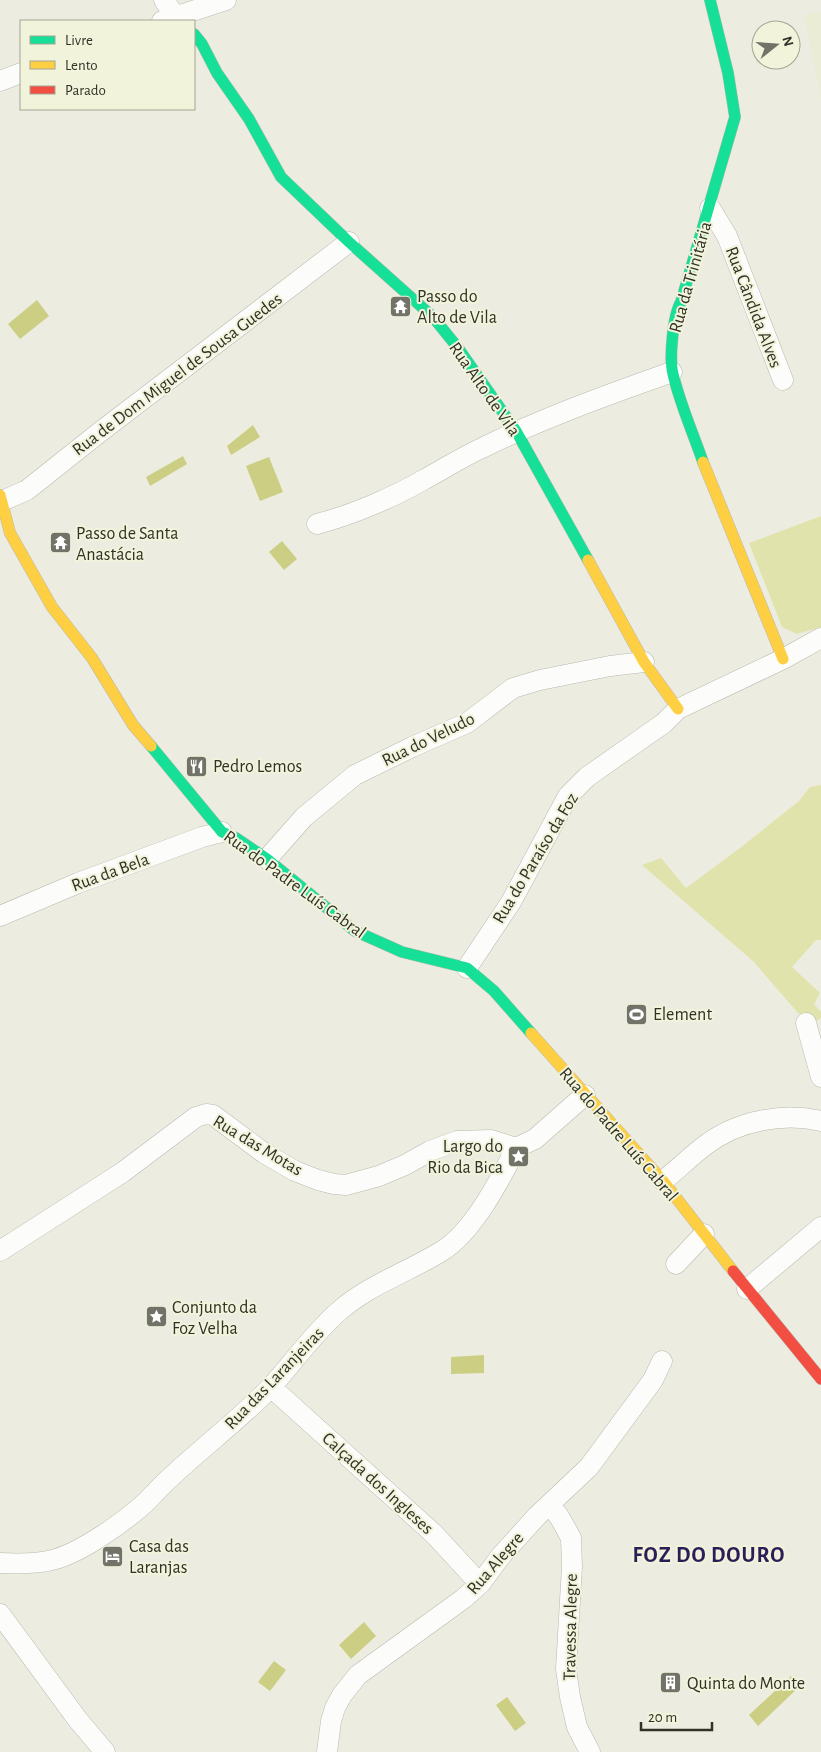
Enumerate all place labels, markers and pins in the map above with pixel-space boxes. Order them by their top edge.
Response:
place label: Passo do Alto de Vila [417,288,497,327]
temple icon: Passo do Alto de Vila [389,294,413,318]
place label: Passo de Santa Anastácia [76,525,179,564]
temple icon: Passo de Santa Anastácia [48,531,72,555]
restaurant icon: Pedro Lemos [185,754,209,778]
place label: Pedro Lemos [213,758,302,776]
sports icon: Element [625,1002,649,1026]
place label: Element [653,1006,712,1024]
place label: Largo do Rio da Bica [427,1138,503,1177]
place icon: Largo do Rio da Bica [507,1144,531,1168]
place label: Conjunto da Foz Velha [172,1299,257,1338]
place icon: Conjunto da Foz Velha [144,1305,168,1329]
place label: Casa das Laranjas [129,1538,189,1577]
hotel icon: Casa das Laranjas [101,1544,125,1568]
building icon: Quinta do Monte [659,1671,683,1695]
place label: Quinta do Monte [687,1675,805,1693]

